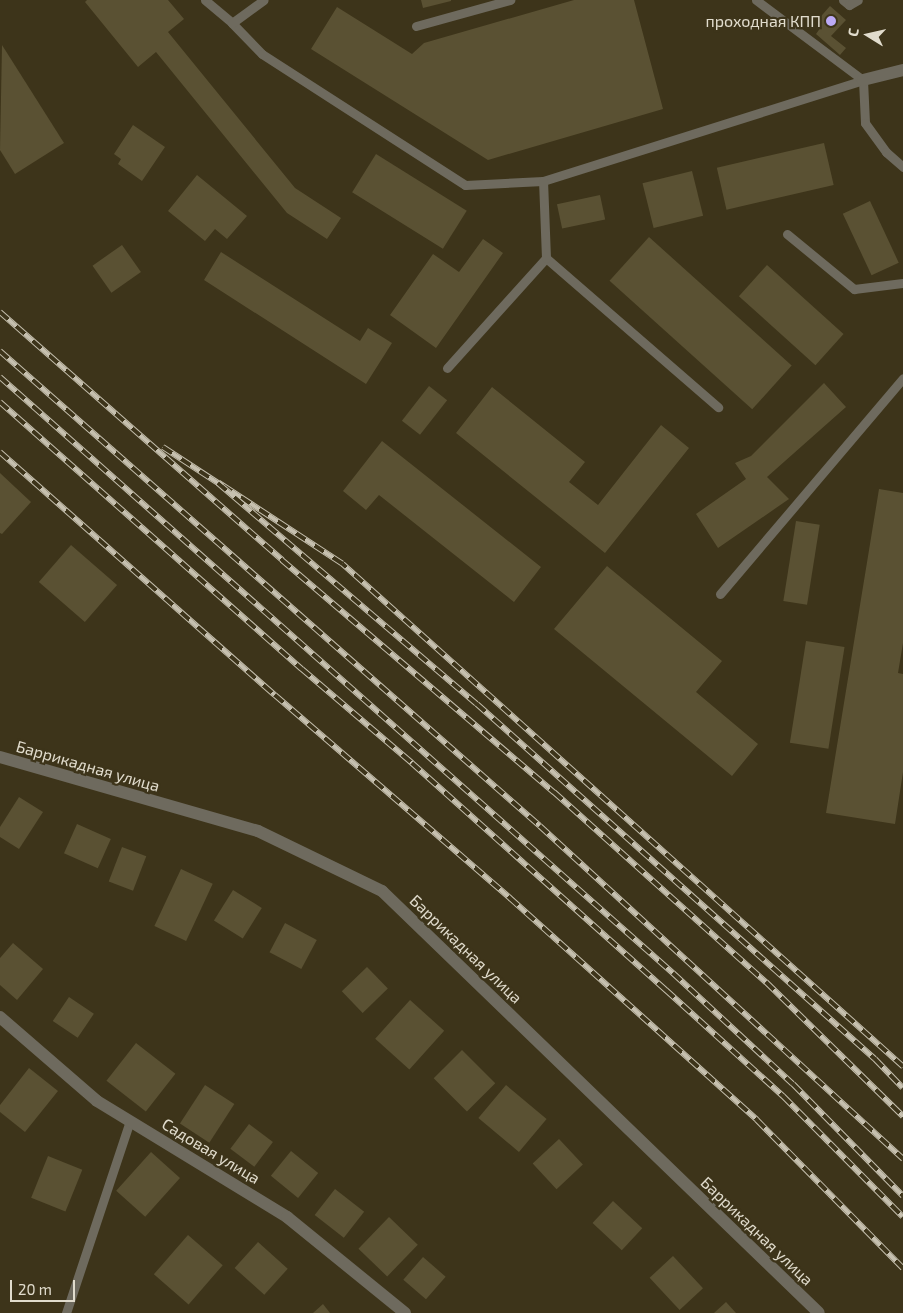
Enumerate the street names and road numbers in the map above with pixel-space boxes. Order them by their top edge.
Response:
street label: Баррикадная улица [14,736,162,796]
street label: Баррикадная улица [406,891,526,1007]
street label: Садовая улица [158,1114,264,1188]
street label: Баррикадная улица [697,1173,817,1289]

